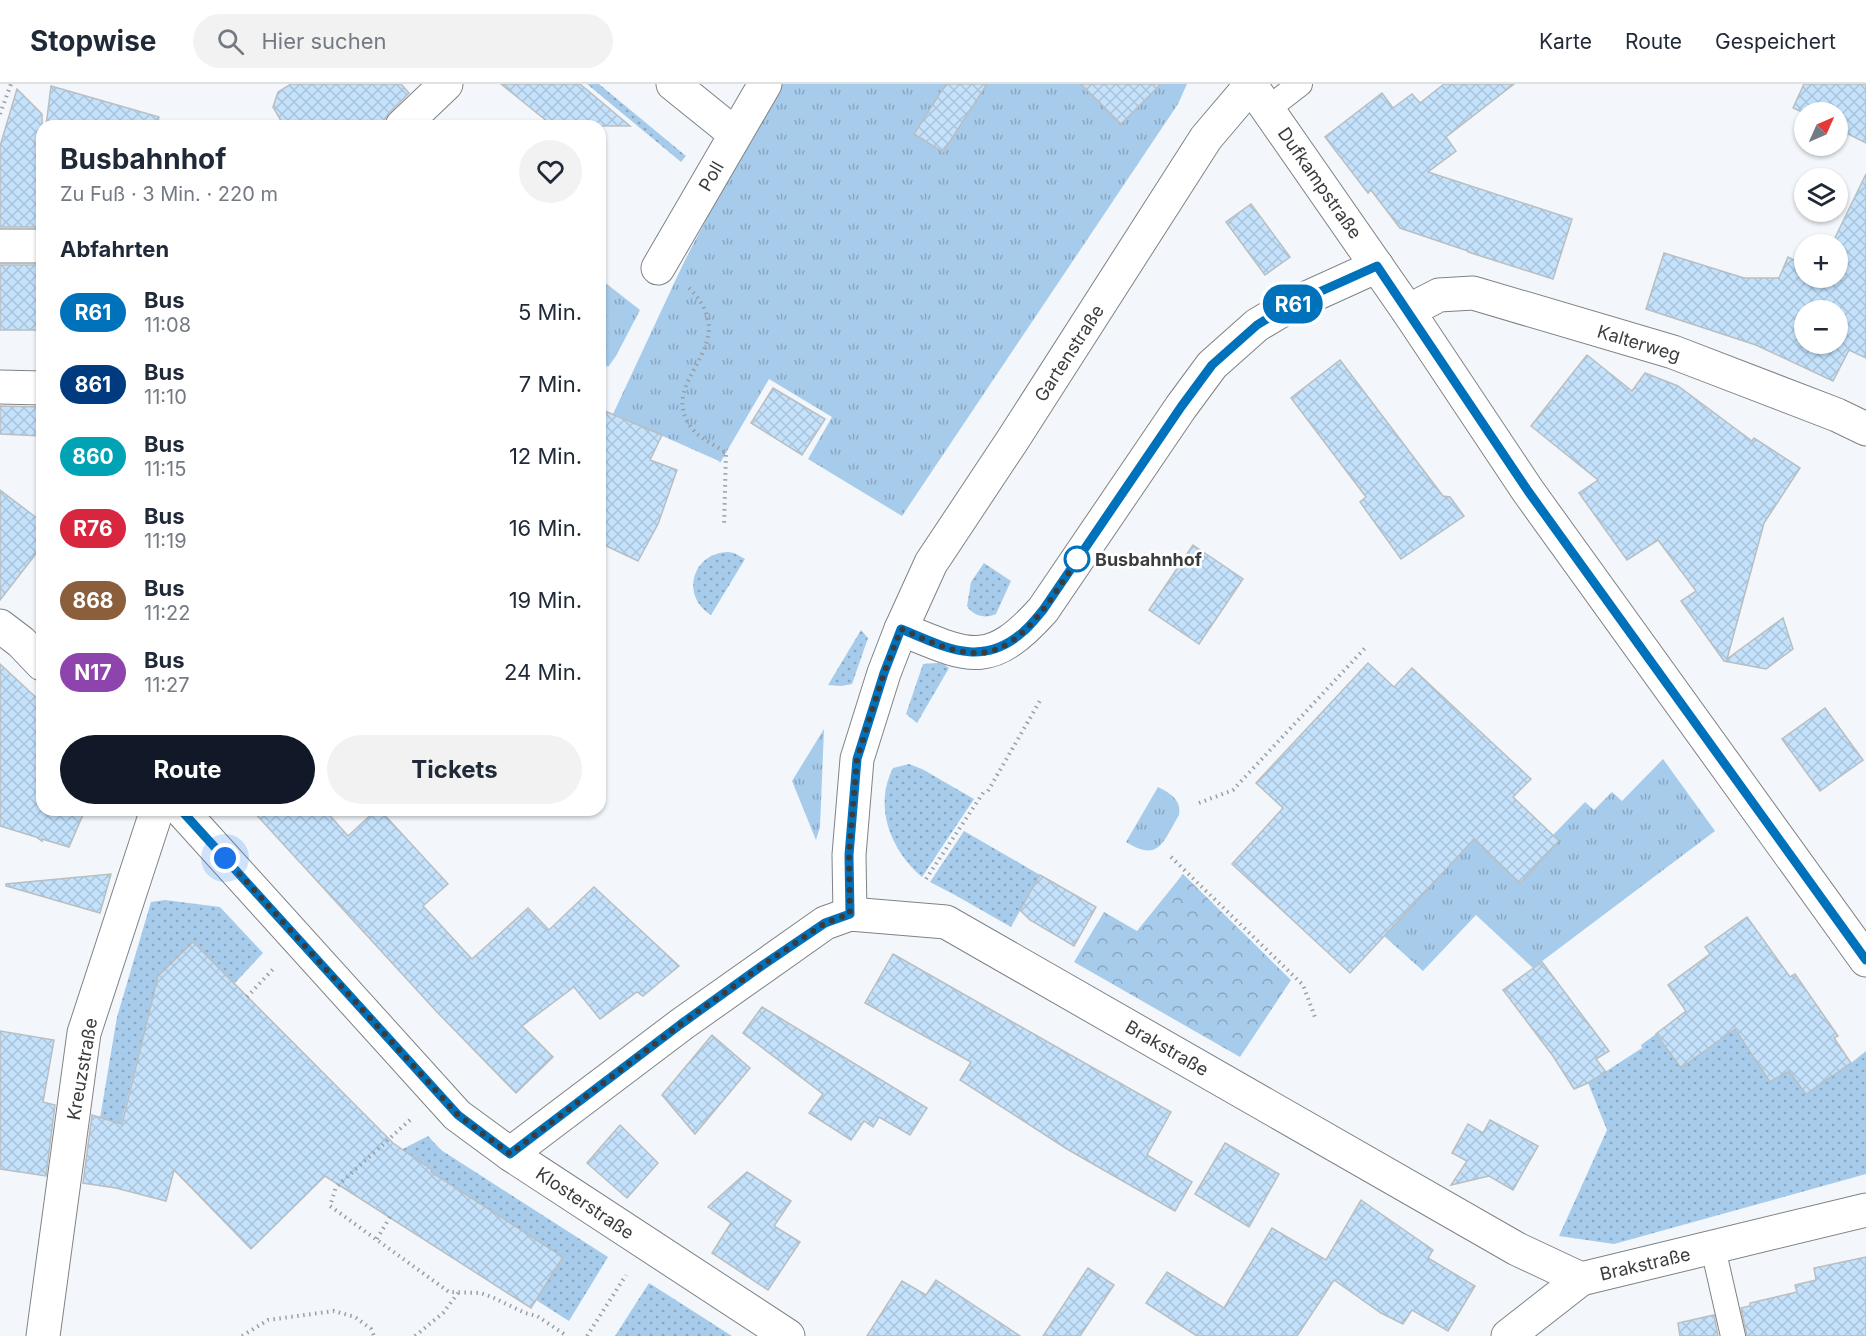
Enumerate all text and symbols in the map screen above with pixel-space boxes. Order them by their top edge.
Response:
search box [193,14,613,68]
text: Stopwise [30,24,157,58]
icon: search [214,25,247,58]
text: Hier suchen [262,28,387,54]
text: Karte [1539,29,1592,54]
text: Route [1625,29,1682,54]
text: Gespeichert [1715,29,1836,54]
north arrow [1794,102,1848,156]
map controls [1794,102,1848,354]
street label: Dufkampstraße [1274,123,1366,243]
button: heart [519,140,582,203]
text: Busbahnhof [60,142,226,176]
street label: Poll [694,157,728,195]
button: layers [1794,168,1848,222]
text: Zu Fuß · 3 Min. · 220 m [60,182,278,206]
button: + [1794,234,1848,288]
text: Abfahrten [60,236,169,262]
line badge: R61 [1258,284,1328,324]
text: Bus [144,287,185,313]
text: R61 [1275,292,1311,317]
text: 5 Min. [518,299,582,325]
text: R61 [75,300,111,325]
button: − [1794,300,1848,354]
street label: Gartenstraße [1030,301,1108,405]
text: 11:08 [144,313,191,337]
street label: Kalterweg [1595,320,1683,366]
text: Bus [144,359,185,385]
text: 7 Min. [519,371,582,397]
text: 861 [75,372,111,397]
text: 11:10 [144,385,187,409]
text: Bus [144,431,185,457]
text: 12 Min. [509,443,582,469]
text: 860 [72,444,114,469]
text: 11:15 [144,457,186,481]
text: Bus [144,503,185,529]
text: 16 Min. [509,515,582,541]
text: R76 [73,516,113,541]
text: 11:19 [144,529,187,553]
marker: Busbahnhof [1064,546,1090,572]
place label: Busbahnhof [1095,549,1202,570]
text: Bus [144,575,185,601]
text: 19 Min. [509,587,582,613]
text: 868 [73,588,113,613]
text: 11:22 [144,601,190,625]
text: Bus [144,647,185,673]
text: 24 Min. [504,659,582,685]
text: N17 [74,660,112,685]
text: 11:27 [144,673,190,697]
button: Route [60,735,315,804]
button: Tickets [327,735,582,804]
your location [210,843,240,873]
street label: Kreuzstraße [63,1016,101,1122]
street label: Brakstraße [1122,1016,1212,1080]
street label: Klosterstraße [532,1163,638,1243]
street label: Brakstraße [1598,1243,1692,1285]

